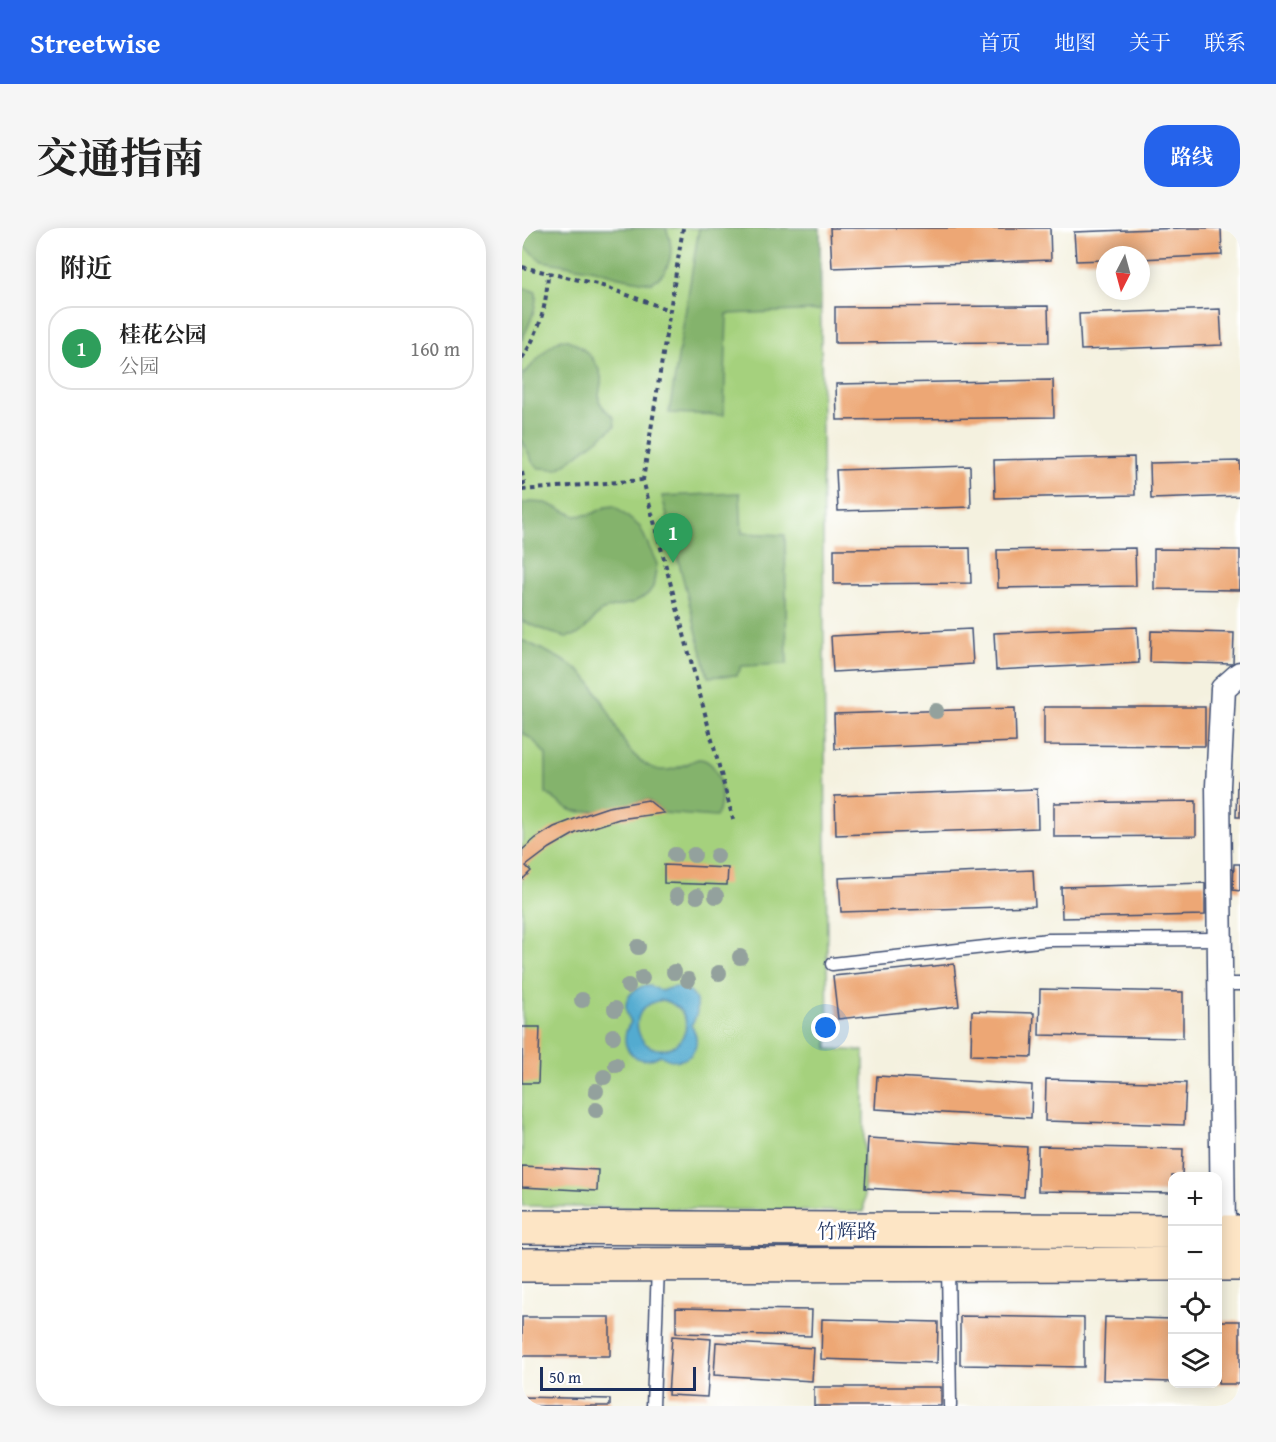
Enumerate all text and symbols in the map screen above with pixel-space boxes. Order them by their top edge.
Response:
text: Streetwise [30,22,160,63]
text: 首页 [979,27,1021,58]
text: 地图 [1054,27,1096,58]
text: 关于 [1129,27,1171,58]
text: 联系 [1204,27,1246,58]
button: 路线 [1144,125,1240,187]
text: 交通指南 [36,127,204,188]
north arrow [1096,246,1150,300]
text: 附近 [60,248,112,287]
text: 桂花公园 [119,318,207,350]
text: 1 [76,334,87,363]
text: 160 m [410,334,460,363]
text: 公园 [119,351,159,380]
pin: 1 [654,514,692,563]
your location [811,1013,840,1042]
map controls [1168,1172,1222,1388]
button: + [1168,1172,1222,1226]
street label: 竹辉路 [817,1216,877,1245]
button: − [1168,1226,1222,1280]
button: locate [1168,1280,1222,1334]
button: layers [1168,1334,1222,1388]
scale bar [540,1364,696,1392]
text: 50 m [549,1365,581,1389]

